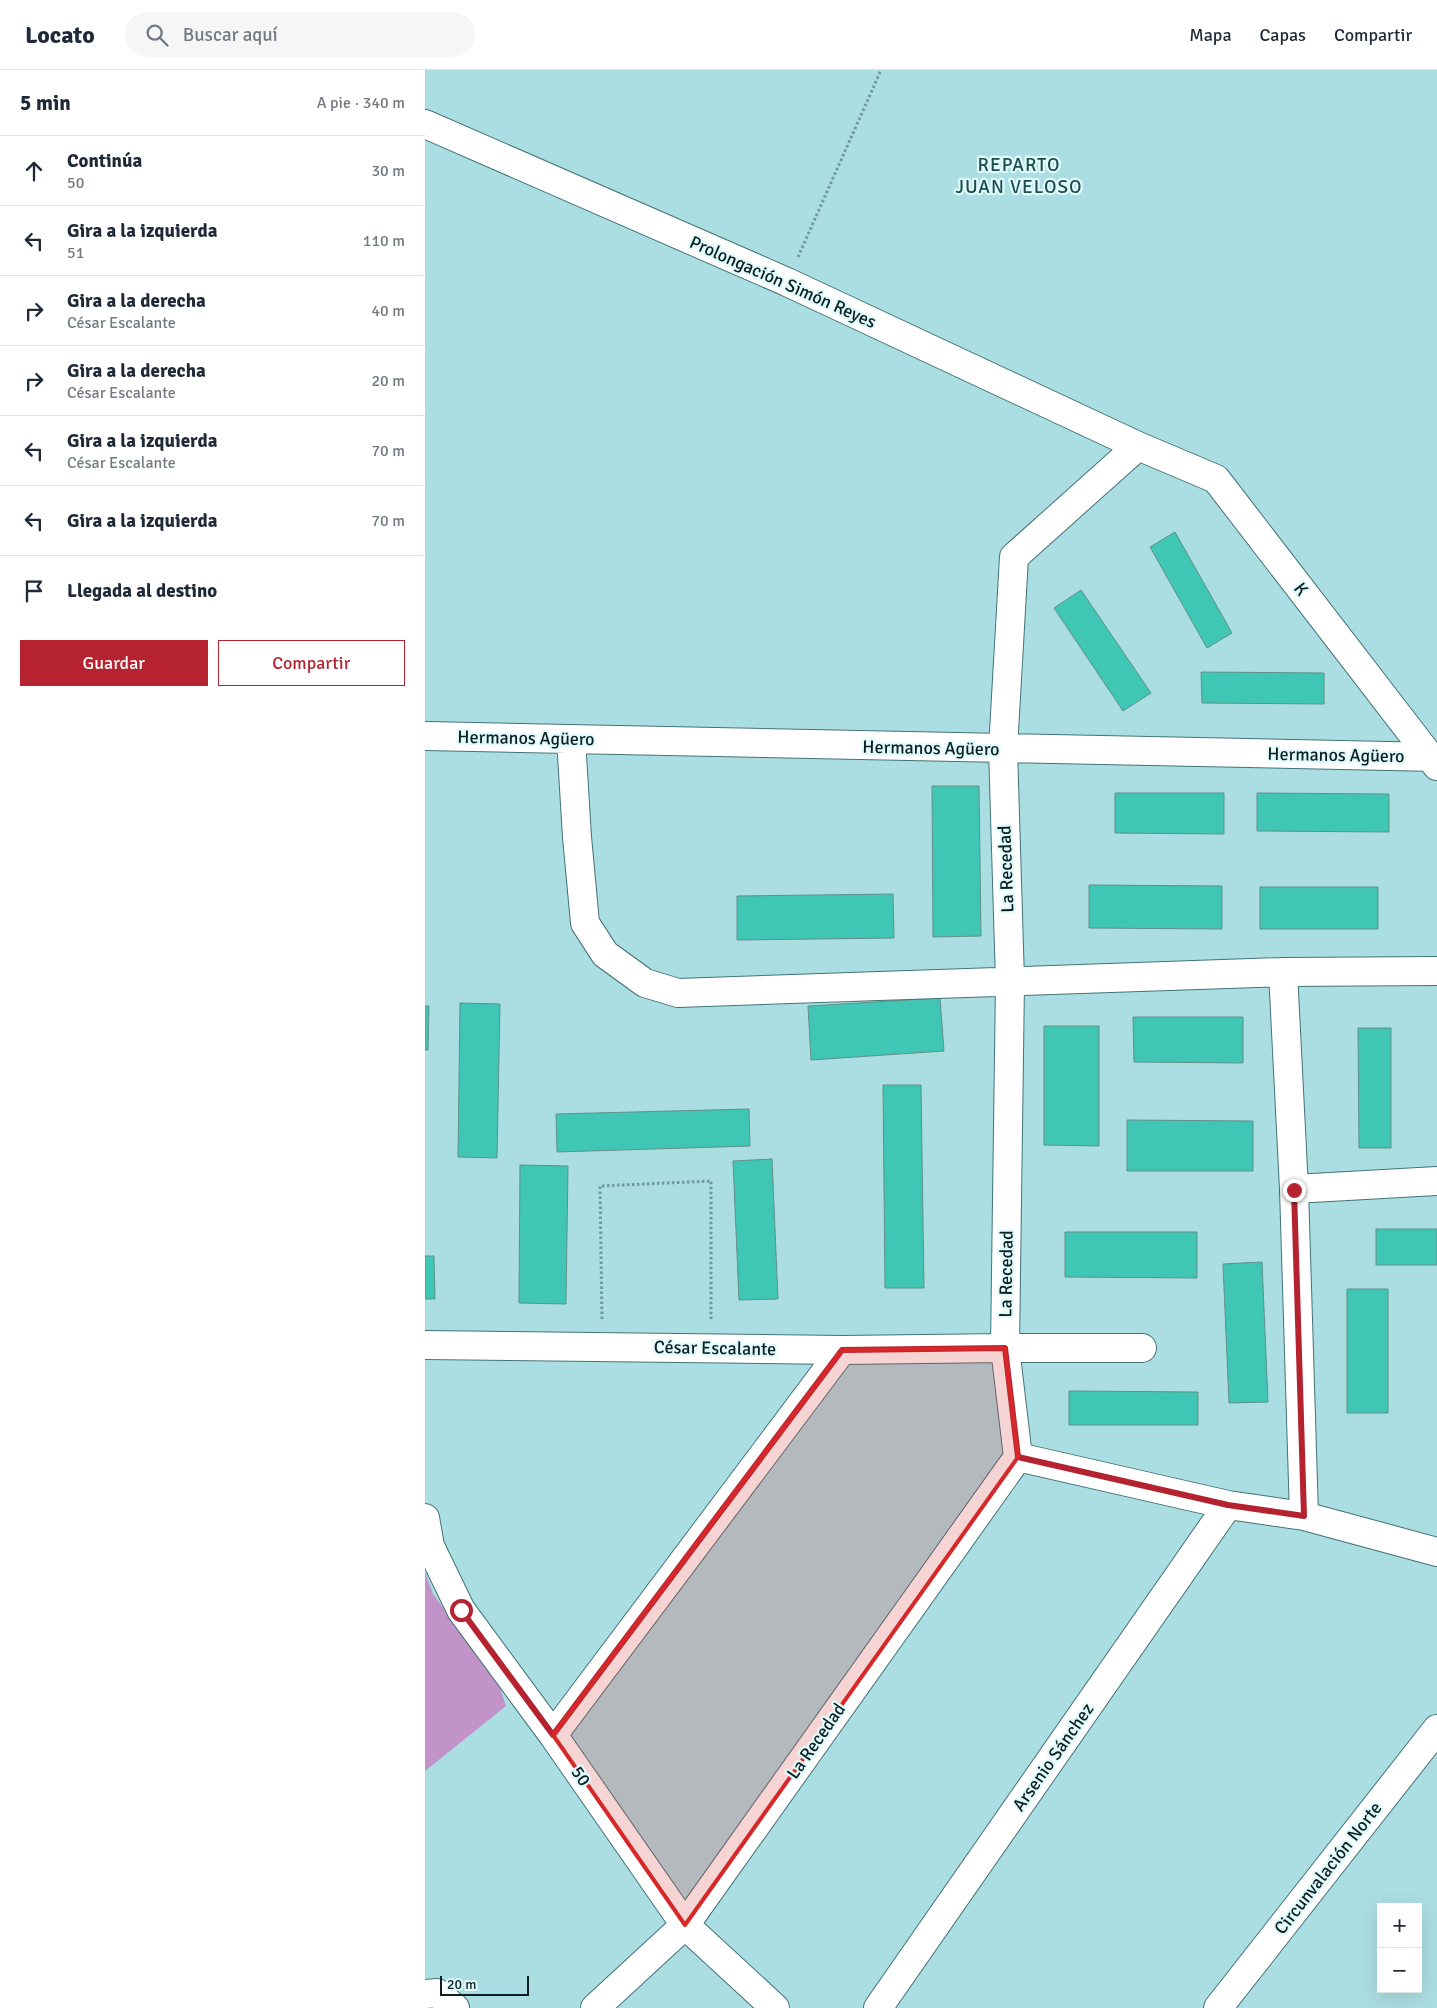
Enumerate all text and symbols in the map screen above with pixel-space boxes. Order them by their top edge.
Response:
search box [125,12,475,57]
text: Locato [25,20,95,50]
icon: search [143,21,171,49]
text: Buscar aquí [183,23,278,47]
text: Mapa [1189,24,1232,46]
text: Capas [1260,24,1306,46]
text: Compartir [1334,24,1412,46]
text: 5 min [20,90,71,116]
text: A pie · 340 m [317,93,405,113]
text: Continúa [67,149,142,173]
district label: REPARTO JUAN VELOSO [955,153,1083,199]
icon: ahead [20,157,48,185]
text: 30 m [371,161,405,181]
text: 50 [67,173,84,193]
text: Gira a la izquierda [67,219,217,243]
icon: left [20,227,48,255]
text: 110 m [363,231,405,251]
street label: Prolongación Simón Reyes [686,231,880,333]
text: 51 [67,243,84,263]
text: Gira a la derecha [67,289,206,313]
icon: right [20,297,48,325]
text: 40 m [371,301,405,321]
text: César Escalante [67,313,176,333]
text: Gira a la derecha [67,359,206,383]
icon: right [20,367,48,395]
text: 20 m [371,371,405,391]
text: César Escalante [67,383,176,403]
text: Gira a la izquierda [67,429,217,453]
icon: left [20,437,48,465]
text: 70 m [371,441,405,461]
text: César Escalante [67,453,176,473]
icon: left [20,507,48,535]
text: Gira a la izquierda [67,509,217,533]
text: 70 m [371,511,405,531]
icon: arrive [20,577,48,605]
street label: K [1289,578,1313,600]
text: Llegada al destino [67,579,217,603]
button: Guardar [20,640,208,686]
button: Compartir [218,640,405,686]
street label: Hermanos Agüero [457,726,595,750]
street label: Hermanos Agüero [862,736,1000,760]
street label: Hermanos Agüero [1267,743,1405,767]
street label: La Recedad [993,825,1019,913]
route end [1283,1179,1306,1202]
street label: La Recedad [994,1230,1018,1318]
street label: César Escalante [654,1336,776,1360]
route start [450,1599,473,1622]
street label: La Recedad [782,1699,850,1783]
street label: Arsenio Sánchez [1008,1699,1098,1815]
street label: 50 [566,1762,596,1790]
street label: Circunvalación Norte [1269,1797,1387,1939]
map controls [1377,1903,1422,1993]
button: + [1377,1903,1422,1948]
button: − [1377,1948,1422,1993]
scale bar [440,1973,529,1996]
text: 20 m [447,1976,476,1993]

